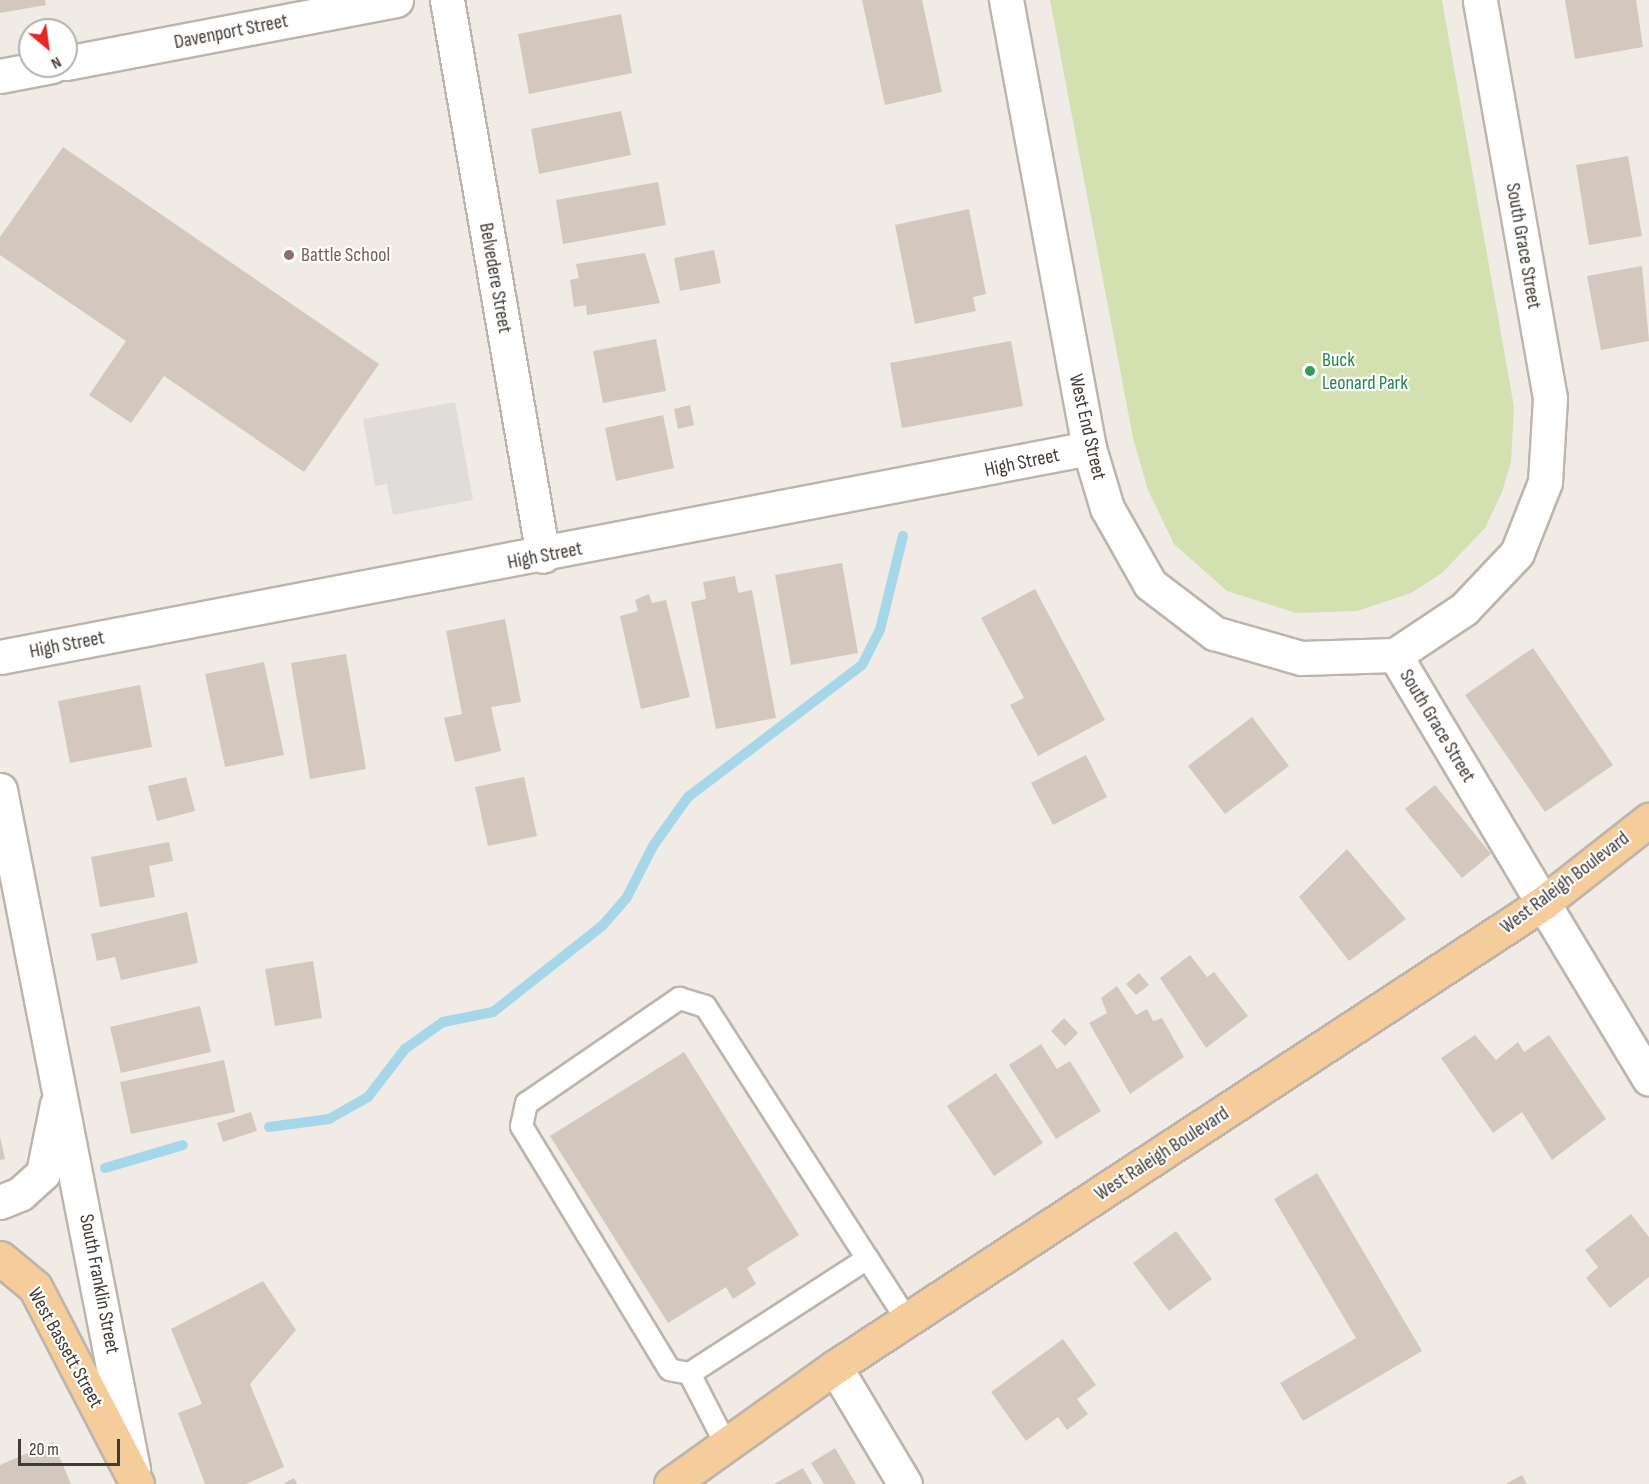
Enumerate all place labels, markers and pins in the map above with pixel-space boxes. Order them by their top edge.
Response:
place label: Battle School [301,243,390,267]
marker: Battle School [282,248,296,262]
place label: Buck Leonard Park [1322,348,1408,395]
marker: Buck Leonard Park [1303,364,1317,378]

